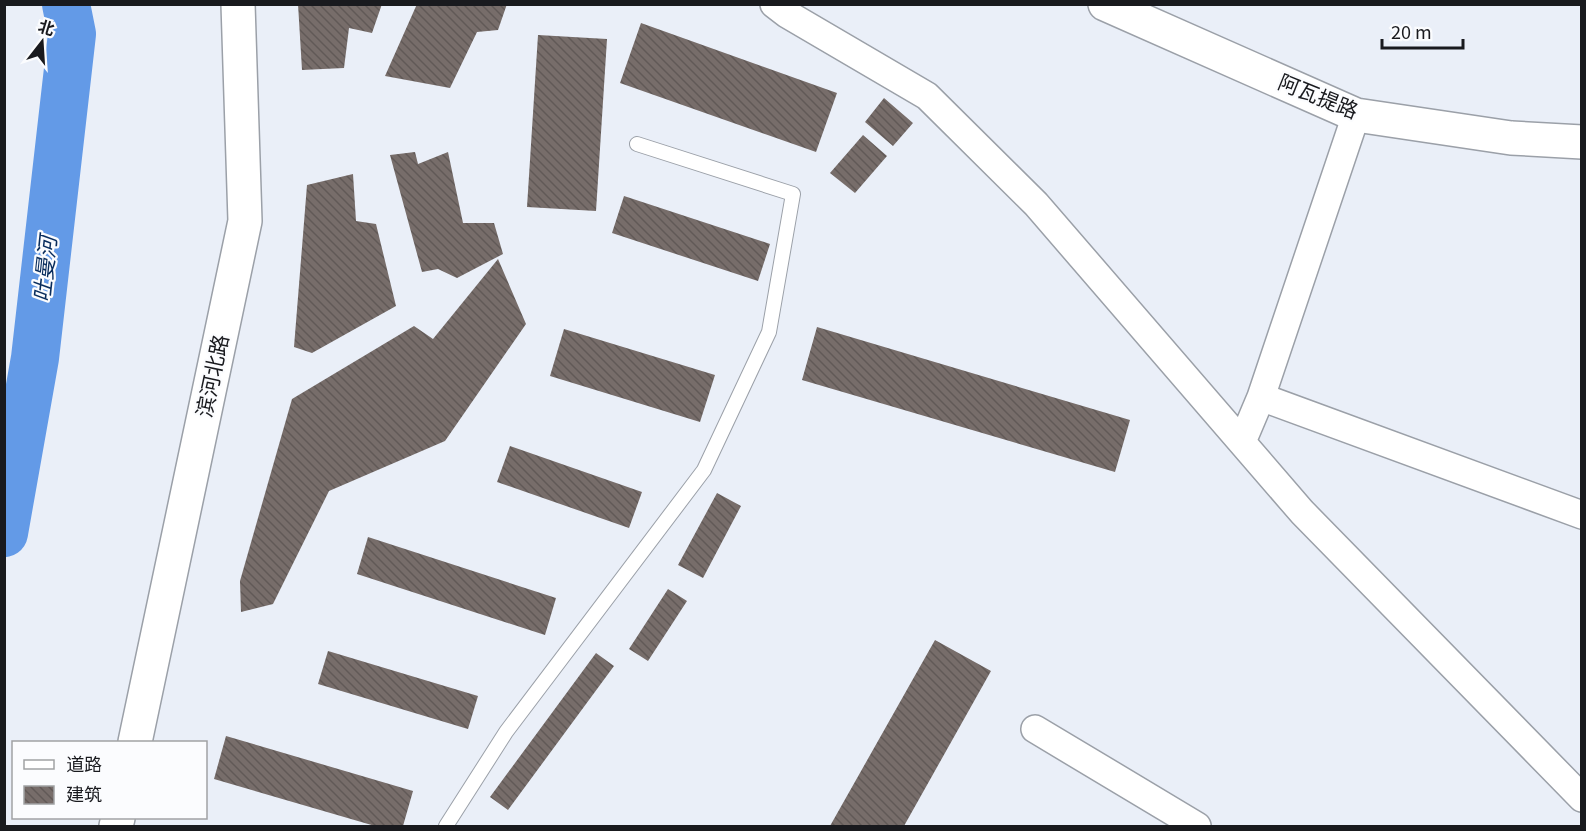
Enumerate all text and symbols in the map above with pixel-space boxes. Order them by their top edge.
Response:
north arrow [12,12,72,72]
scale bar [1382,12,1463,50]
text: 北 [36,13,58,41]
text: 20 m [1391,18,1432,44]
street label: 阿瓦提路 [1274,66,1363,125]
water label: 吐曼河 [24,230,63,303]
street label: 滨河北路 [188,331,234,420]
legend [12,741,207,819]
text: 道路 [66,750,102,776]
text: 建筑 [66,780,102,806]

